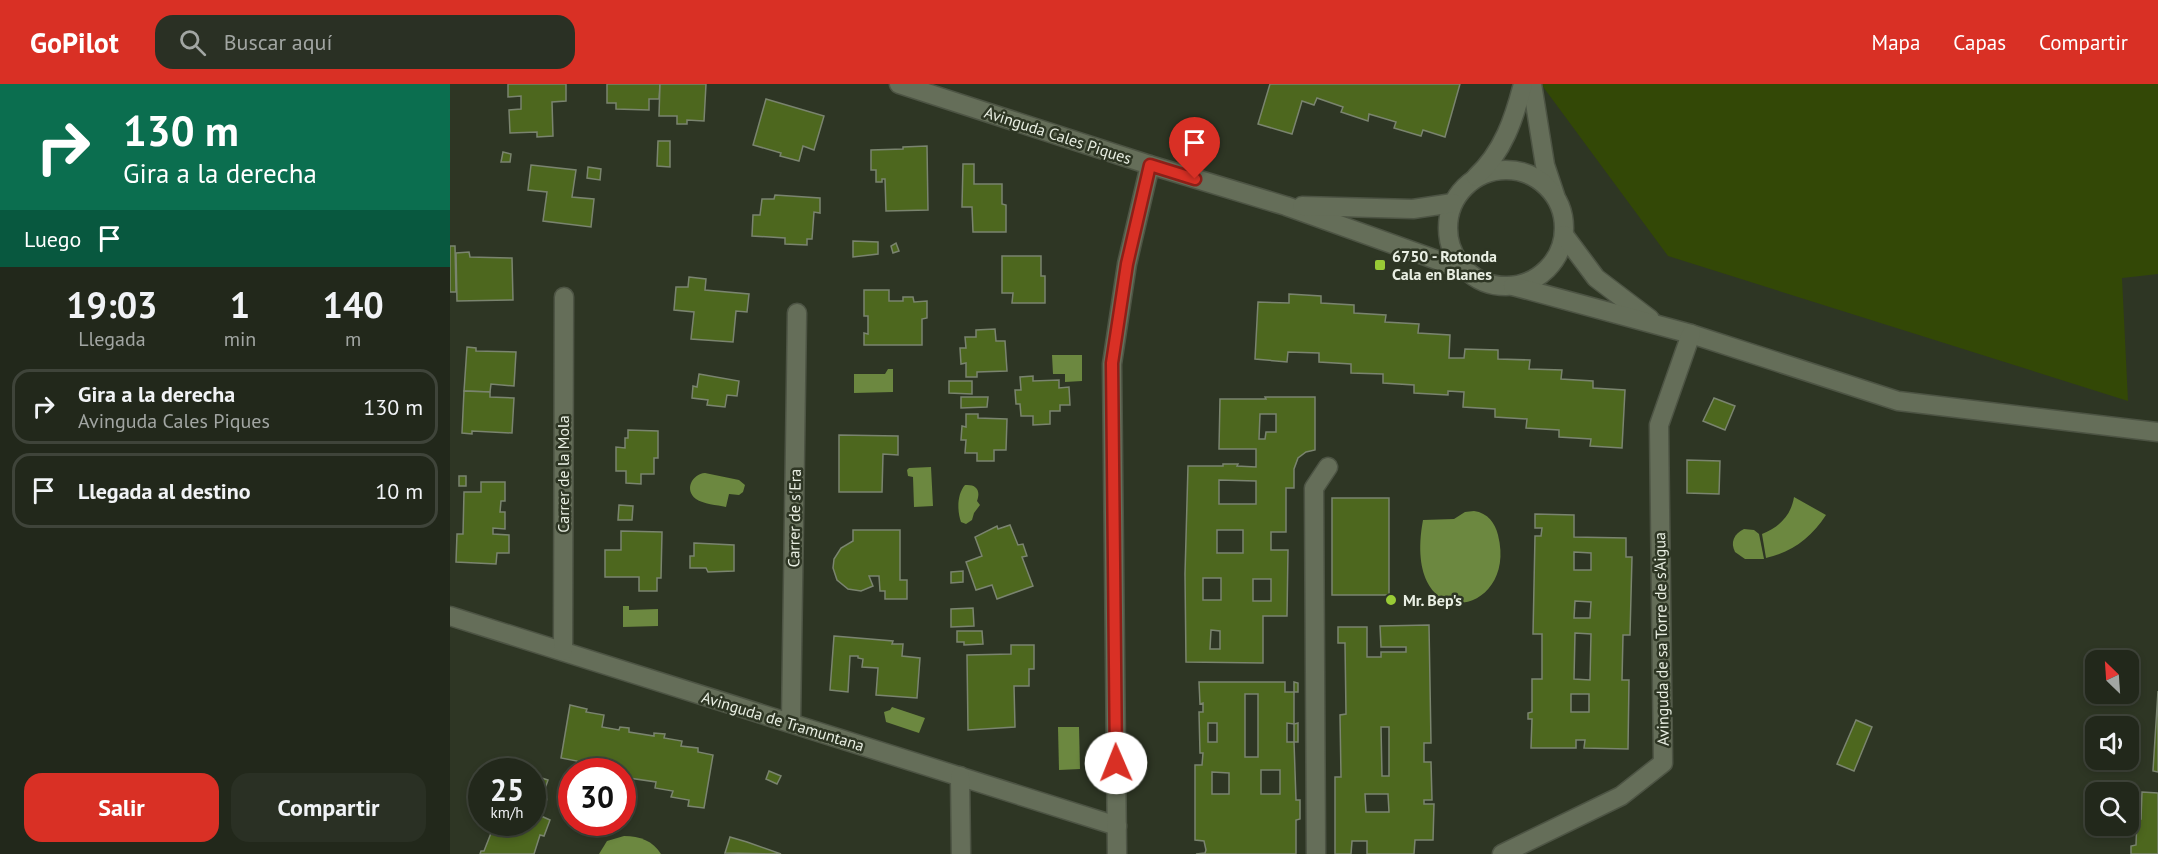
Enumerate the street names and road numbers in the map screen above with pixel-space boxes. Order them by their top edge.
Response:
street label: Avinguda Cales Piques [982,102,1134,168]
street label: Carrer de la Mola [553,415,573,533]
street label: Carrer de s'Era [783,468,805,568]
street label: Avinguda de sa Torre de s'Aigua [1649,532,1673,746]
street label: Avinguda de Tramuntana [699,687,867,755]

